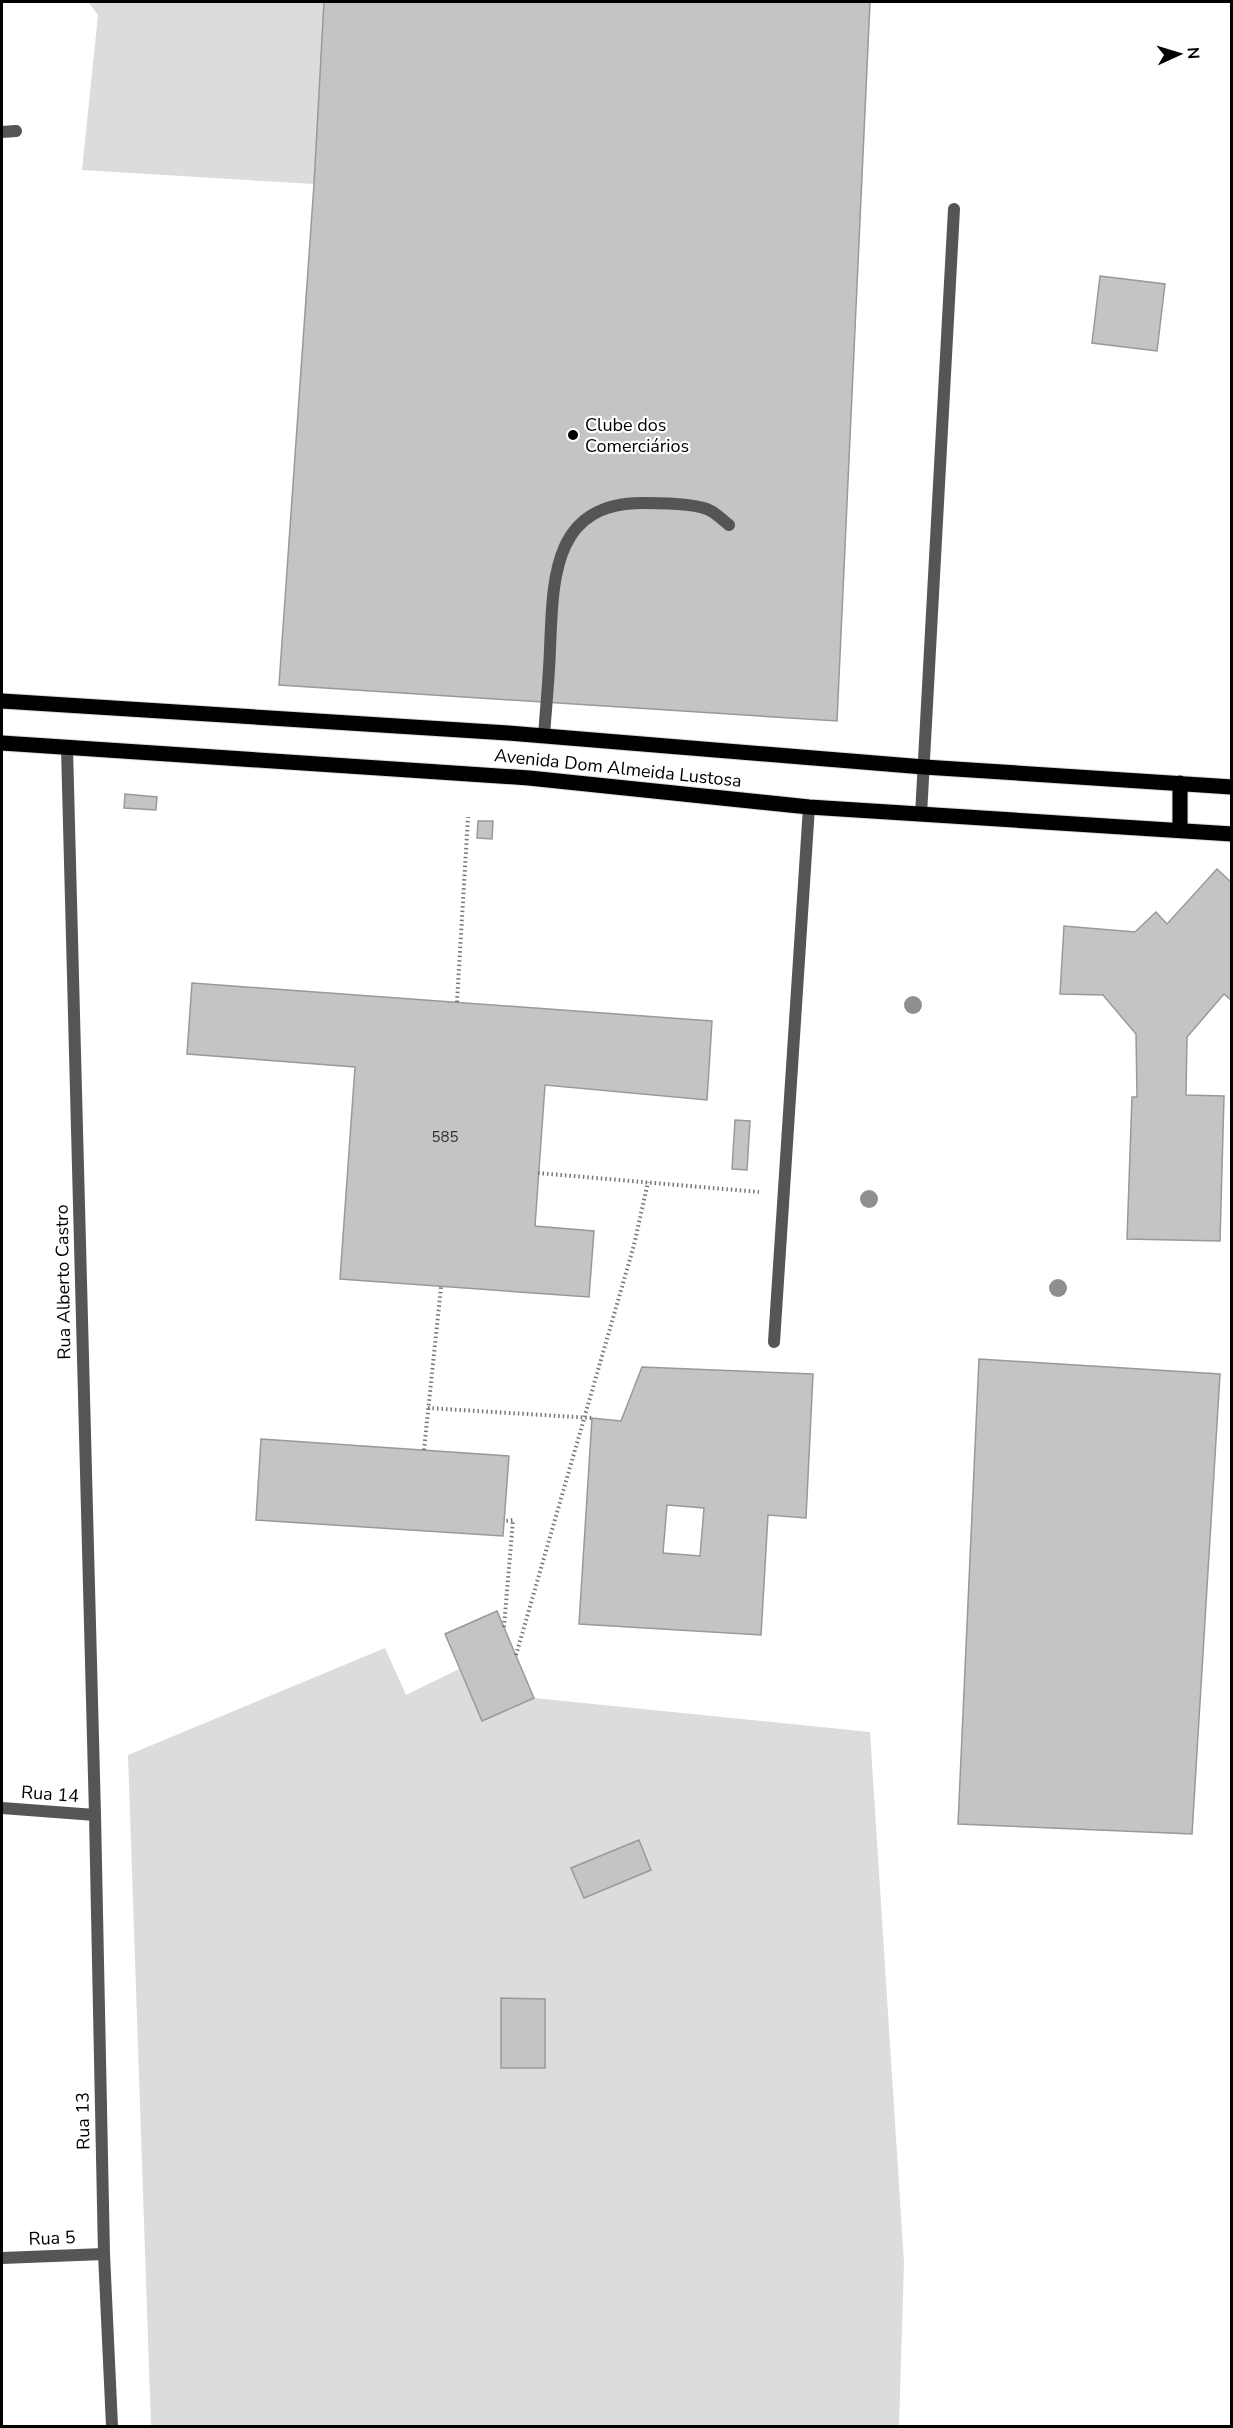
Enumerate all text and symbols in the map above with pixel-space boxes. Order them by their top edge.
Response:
north arrow [1149,24,1209,84]
text: N [1182,46,1204,60]
place label: Clube dos Comerciários [585,413,689,458]
marker: Clube dos Comerciários [566,428,580,442]
street label: Avenida Dom Almeida Lustosa [493,743,743,793]
house number: 585 [431,1127,459,1147]
street label: Rua Alberto Castro [50,1204,76,1360]
street label: Rua 14 [20,1780,80,1808]
street label: Rua 13 [70,2092,96,2150]
street label: Rua 5 [28,2225,76,2251]

